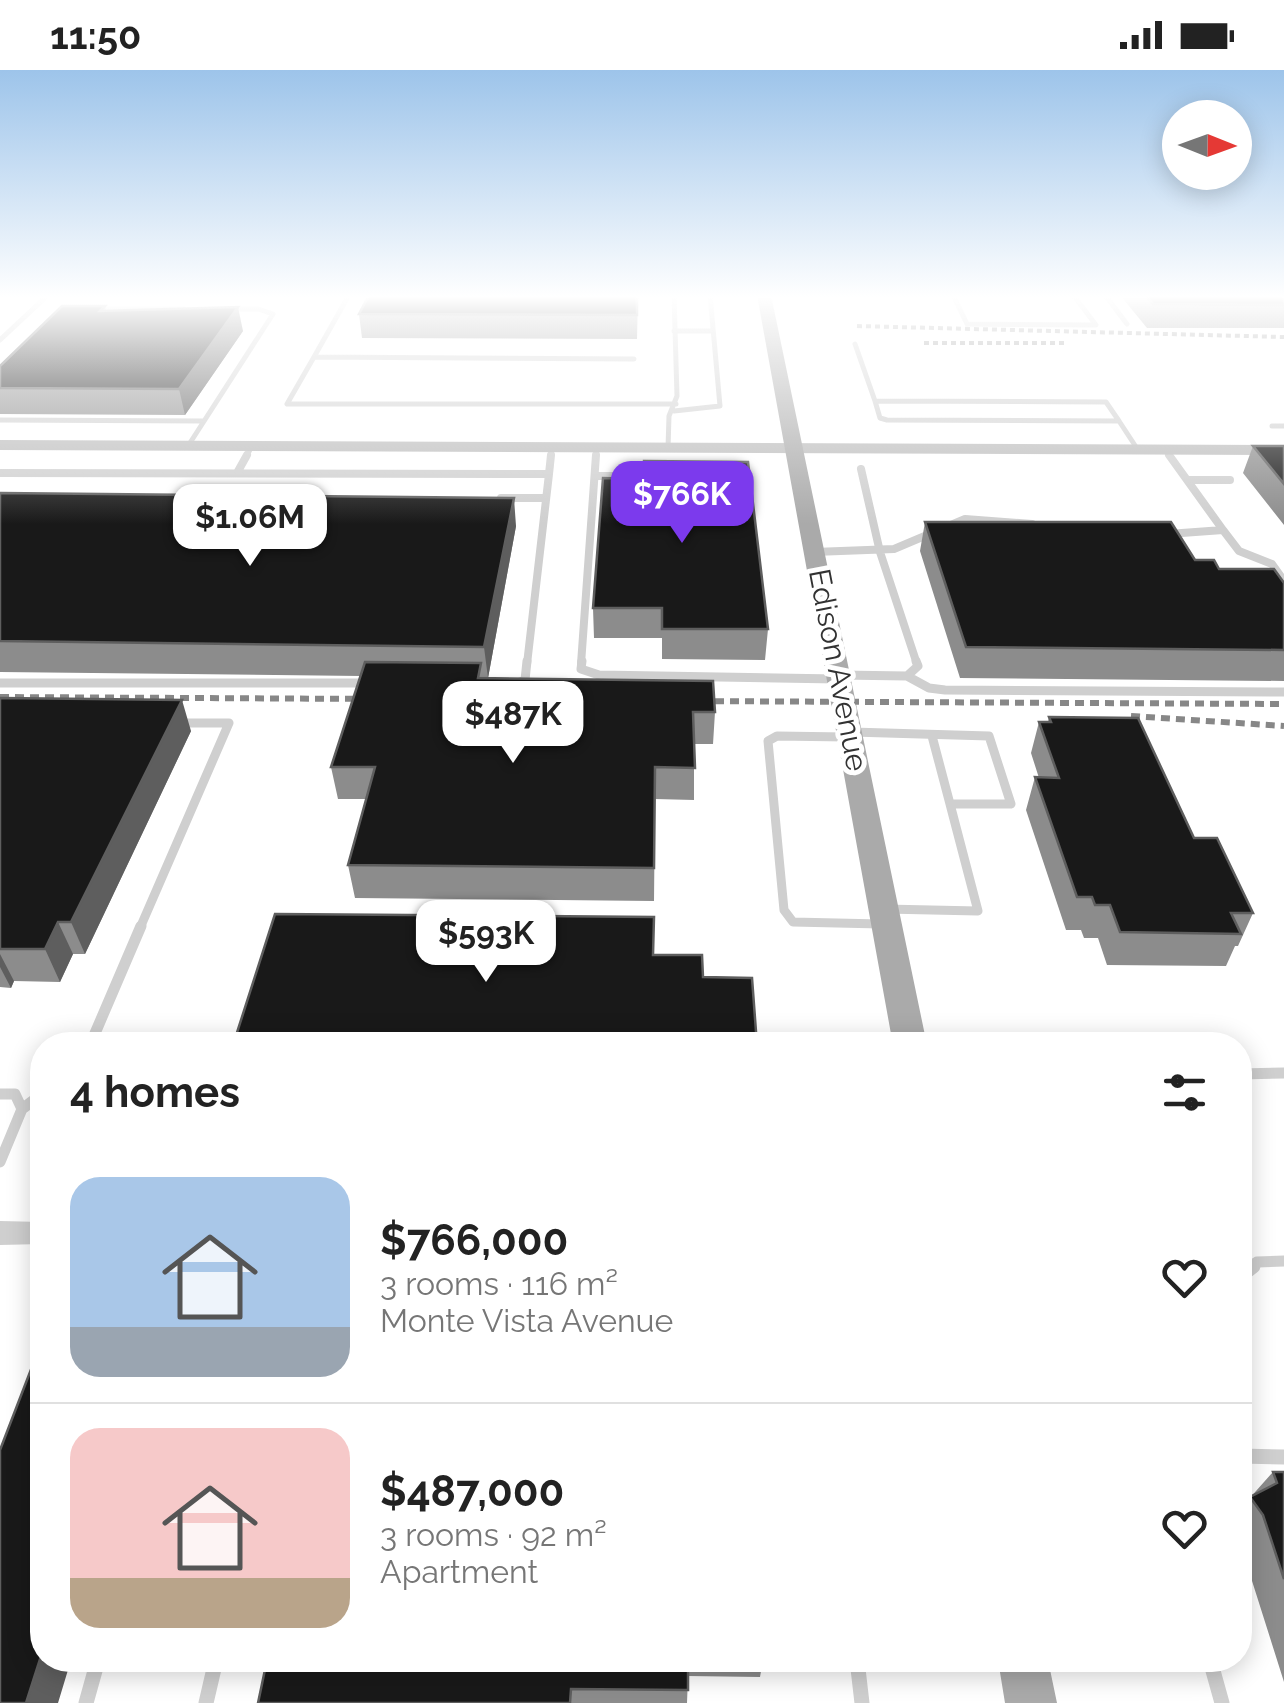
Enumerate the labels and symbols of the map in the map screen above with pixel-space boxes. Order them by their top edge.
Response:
north arrow [1162,100,1252,190]
pin: $766K [612,461,752,546]
pin: $1.06M [169,484,331,569]
street label: Edison Avenue [802,566,875,774]
pin: $487K [443,681,583,766]
pin: $593K [416,900,556,985]

